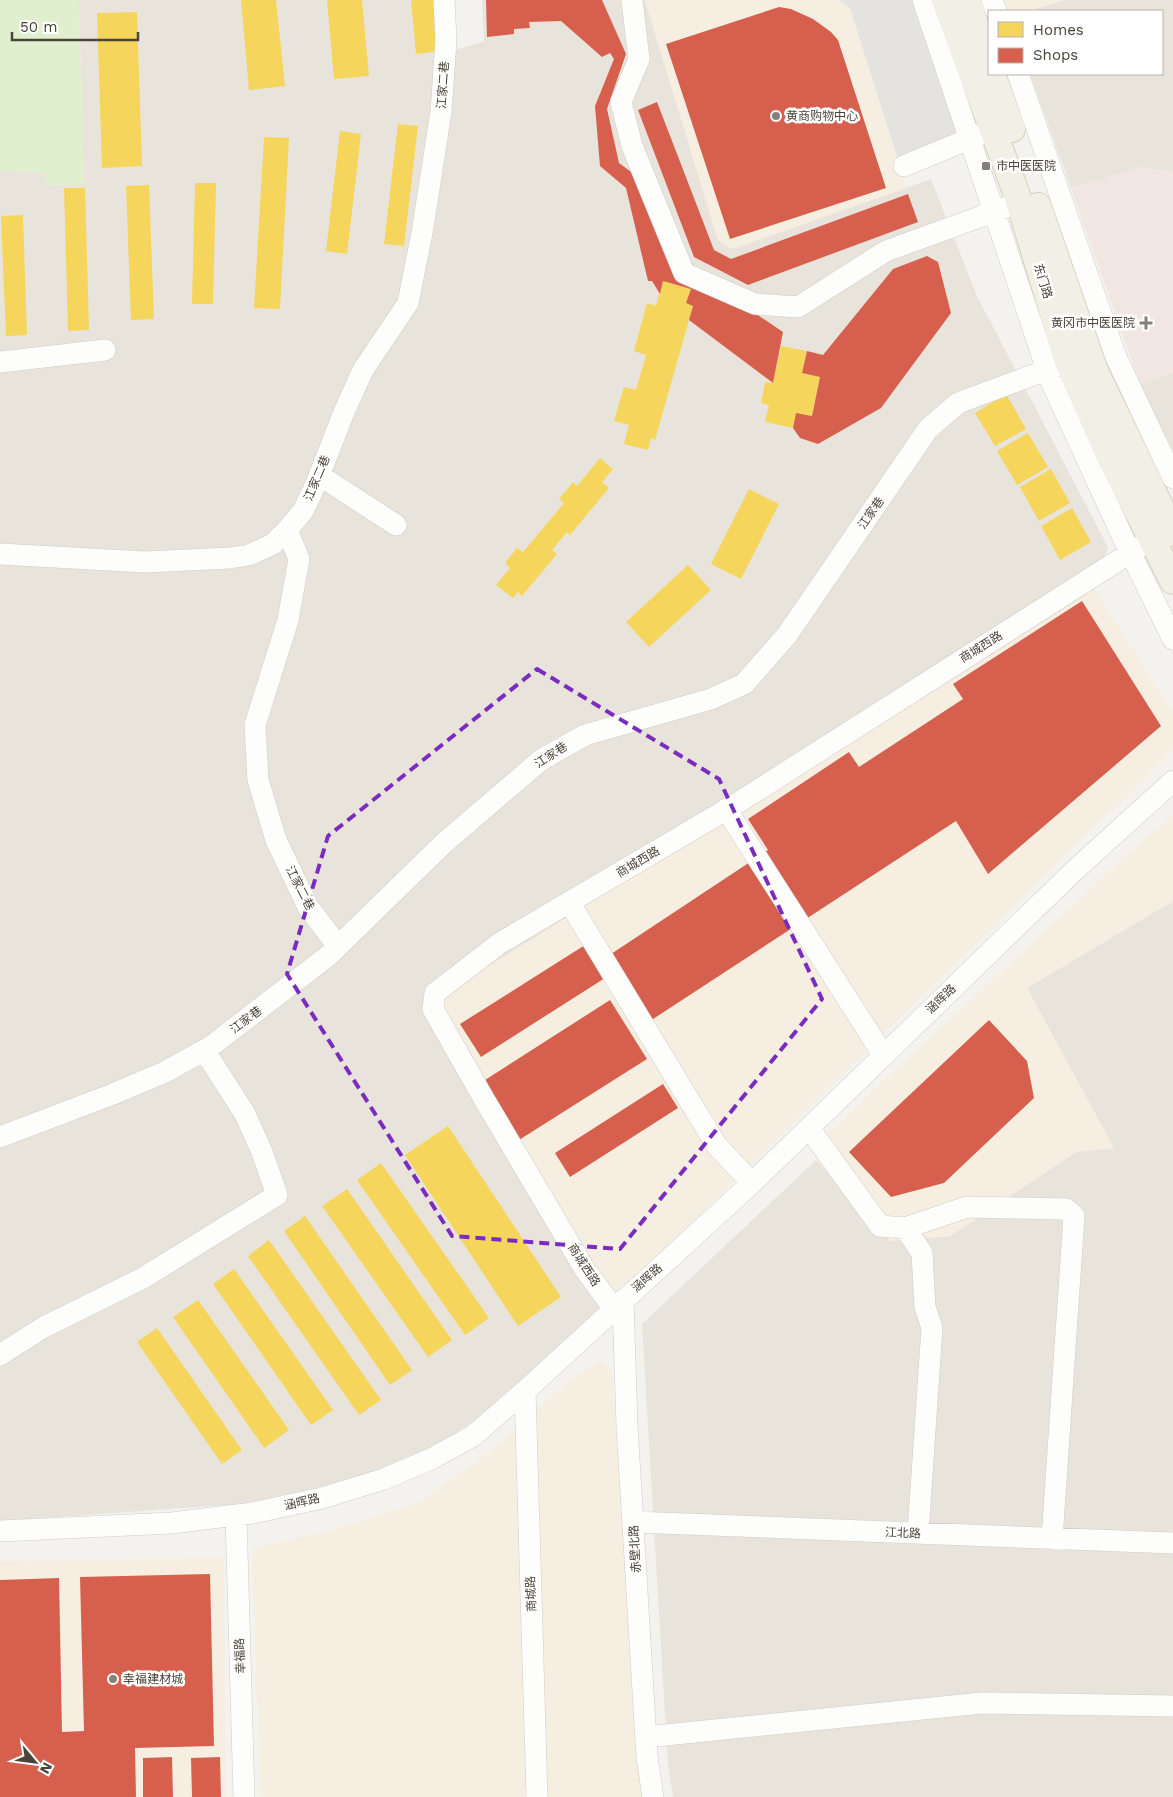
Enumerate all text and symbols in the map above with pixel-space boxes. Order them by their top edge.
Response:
scale bar [12,10,139,42]
legend [988,10,1163,75]
text: 50 m [20,18,57,36]
text: Homes [1033,21,1084,39]
text: Shops [1033,46,1078,64]
street label: 江家二巷 [434,61,452,109]
place label: 黄商购物中心 [786,109,858,123]
marker: 黄商购物中心 [770,110,782,122]
place label: 市中医医院 [996,159,1056,173]
marker: 市中医医院 [980,160,992,172]
street label: 东门路 [1031,262,1055,300]
place label: 黄冈市中医医院 [1051,316,1135,330]
marker: 黄冈市中医医院 [1139,316,1153,330]
street label: 江家二巷 [301,453,333,503]
street label: 江家巷 [855,494,887,532]
street label: 商城西路 [957,628,1005,666]
street label: 江家巷 [532,739,570,771]
street label: 商城西路 [614,844,662,880]
street label: 江家二巷 [283,863,317,913]
street label: 涵晖路 [923,981,959,1017]
street label: 江家巷 [227,1004,265,1036]
street label: 商城西路 [565,1241,603,1289]
street label: 涵晖路 [629,1261,665,1295]
street label: 涵晖路 [283,1491,321,1513]
street label: 赤壁北路 [627,1525,643,1573]
street label: 江北路 [885,1525,921,1541]
street label: 商城路 [523,1576,539,1612]
street label: 幸福路 [232,1638,248,1674]
place label: 幸福建材城 [123,1672,183,1686]
marker: 幸福建材城 [107,1673,119,1685]
north arrow [10,1737,60,1787]
text: N [37,1760,56,1777]

